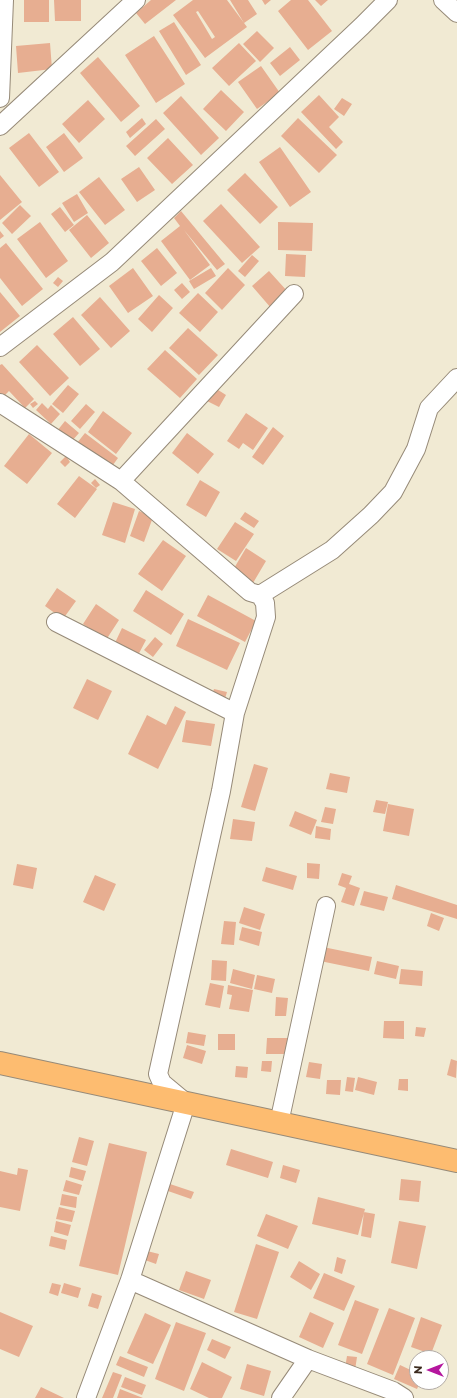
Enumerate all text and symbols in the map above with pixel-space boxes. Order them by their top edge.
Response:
north arrow [409,1350,449,1390]
text: N [409,1366,426,1374]

